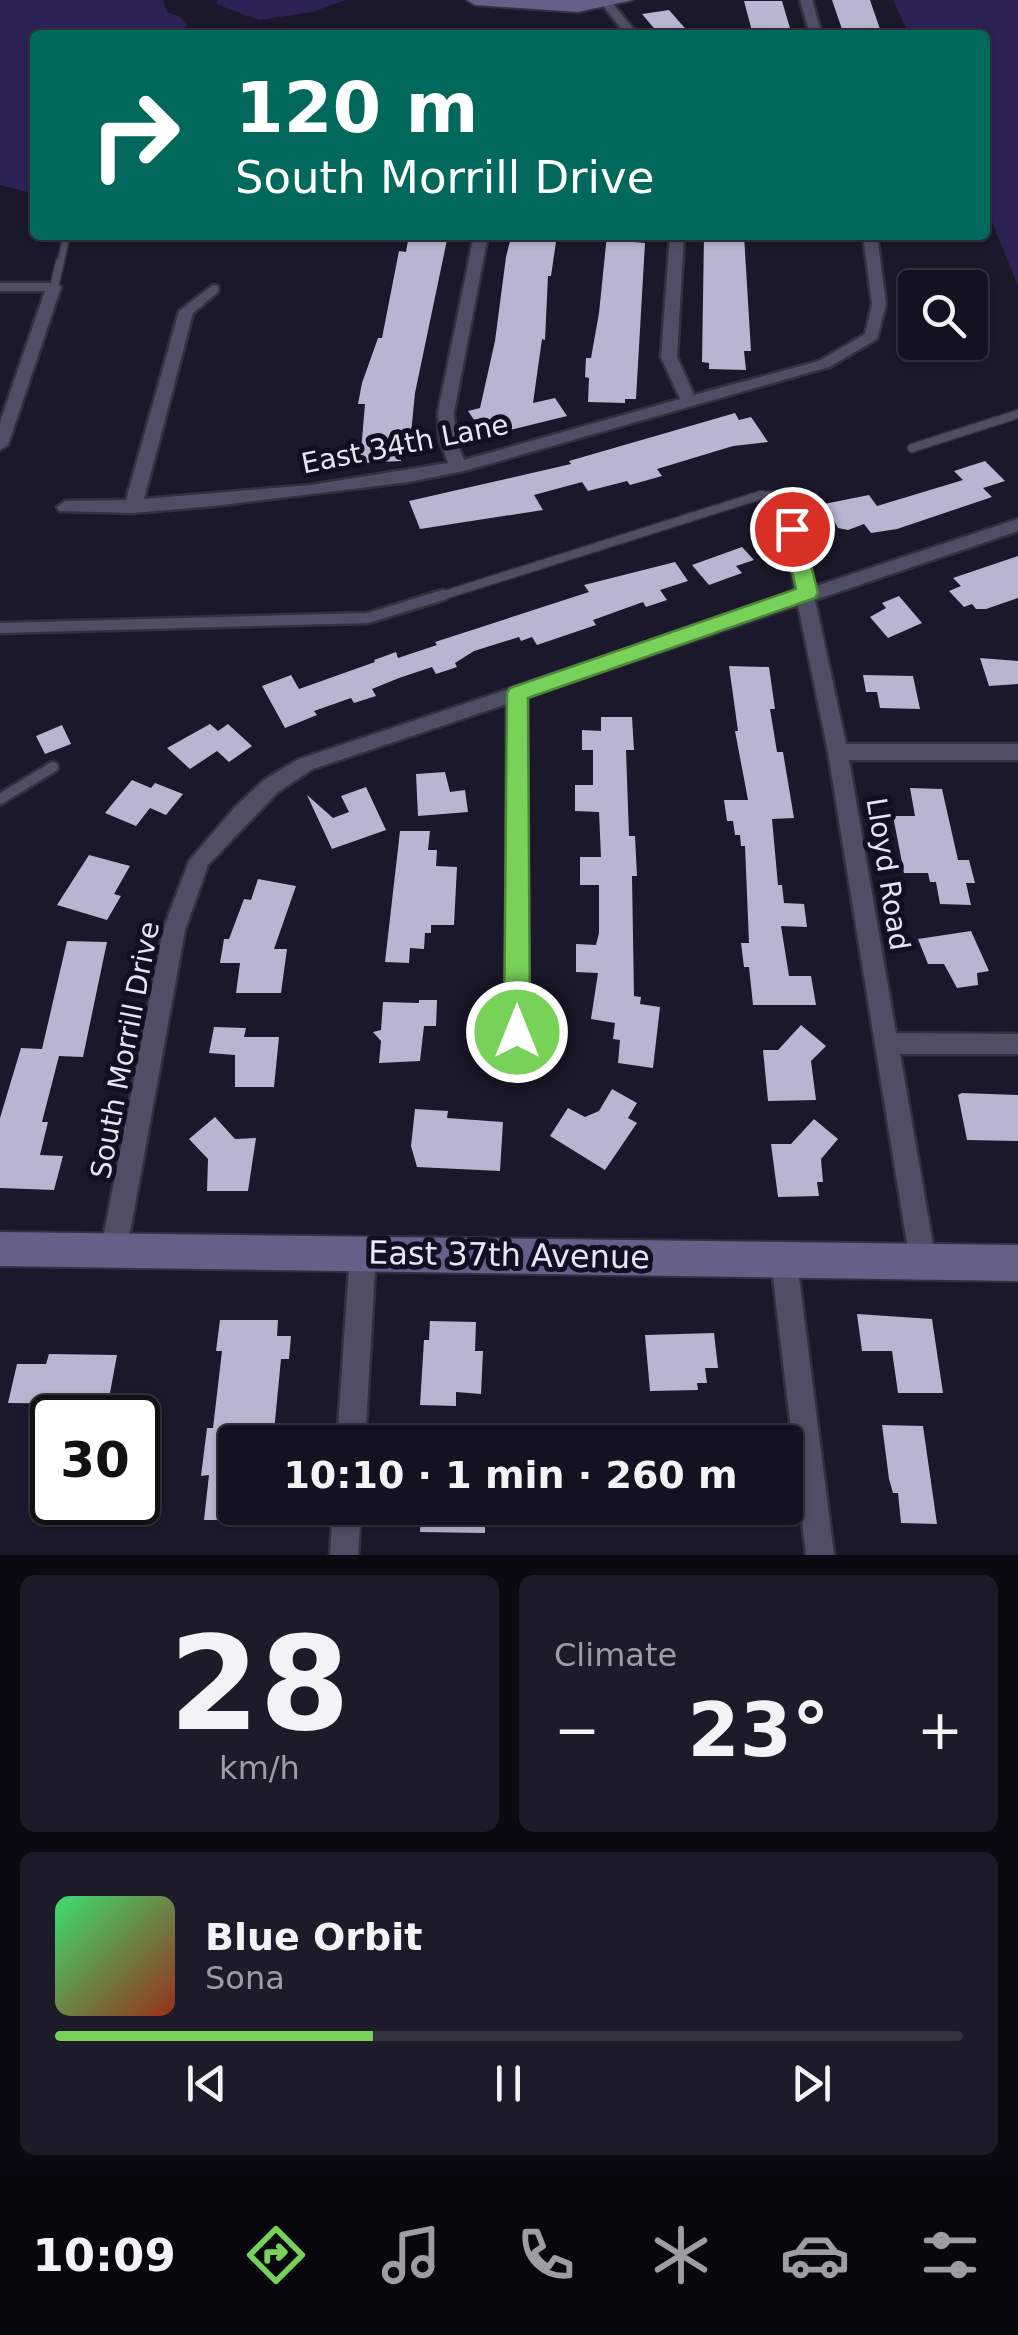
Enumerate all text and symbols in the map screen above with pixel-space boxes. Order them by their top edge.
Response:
text: 120 m [235,67,478,149]
icon: right [70,70,200,200]
text: South Morrill Drive [235,151,654,204]
map controls [898,270,988,360]
button: search [898,270,988,360]
street label: East 34th Lane [299,408,511,480]
pin [750,487,835,572]
icon: arrive [765,502,820,557]
street label: Lloyd Road [860,795,916,953]
street label: South Morrill Drive [84,919,166,1181]
position arrow [465,980,569,1084]
street label: East 37th Avenue [368,1234,650,1276]
speed limit sign: 30 [30,1395,160,1525]
text: 10:10 · 1 min · 260 m [283,1453,738,1497]
text: 28 [169,1608,350,1760]
text: Climate [554,1636,677,1674]
text: 23° [688,1686,829,1774]
text: − [554,1698,600,1762]
text: + [917,1698,963,1762]
text: km/h [219,1749,300,1787]
text: Blue Orbit [205,1915,422,1959]
text: Sona [205,1959,285,1997]
icon: previous [179,2056,234,2111]
icon: pause [481,2056,536,2111]
icon: next [784,2056,839,2111]
icon: directions [241,2220,311,2290]
icon: music [376,2220,446,2290]
icon: phone [511,2220,581,2290]
icon: climate [646,2220,716,2290]
icon: car [780,2220,850,2290]
icon: filters [915,2220,985,2290]
text: 10:09 [32,2229,176,2282]

